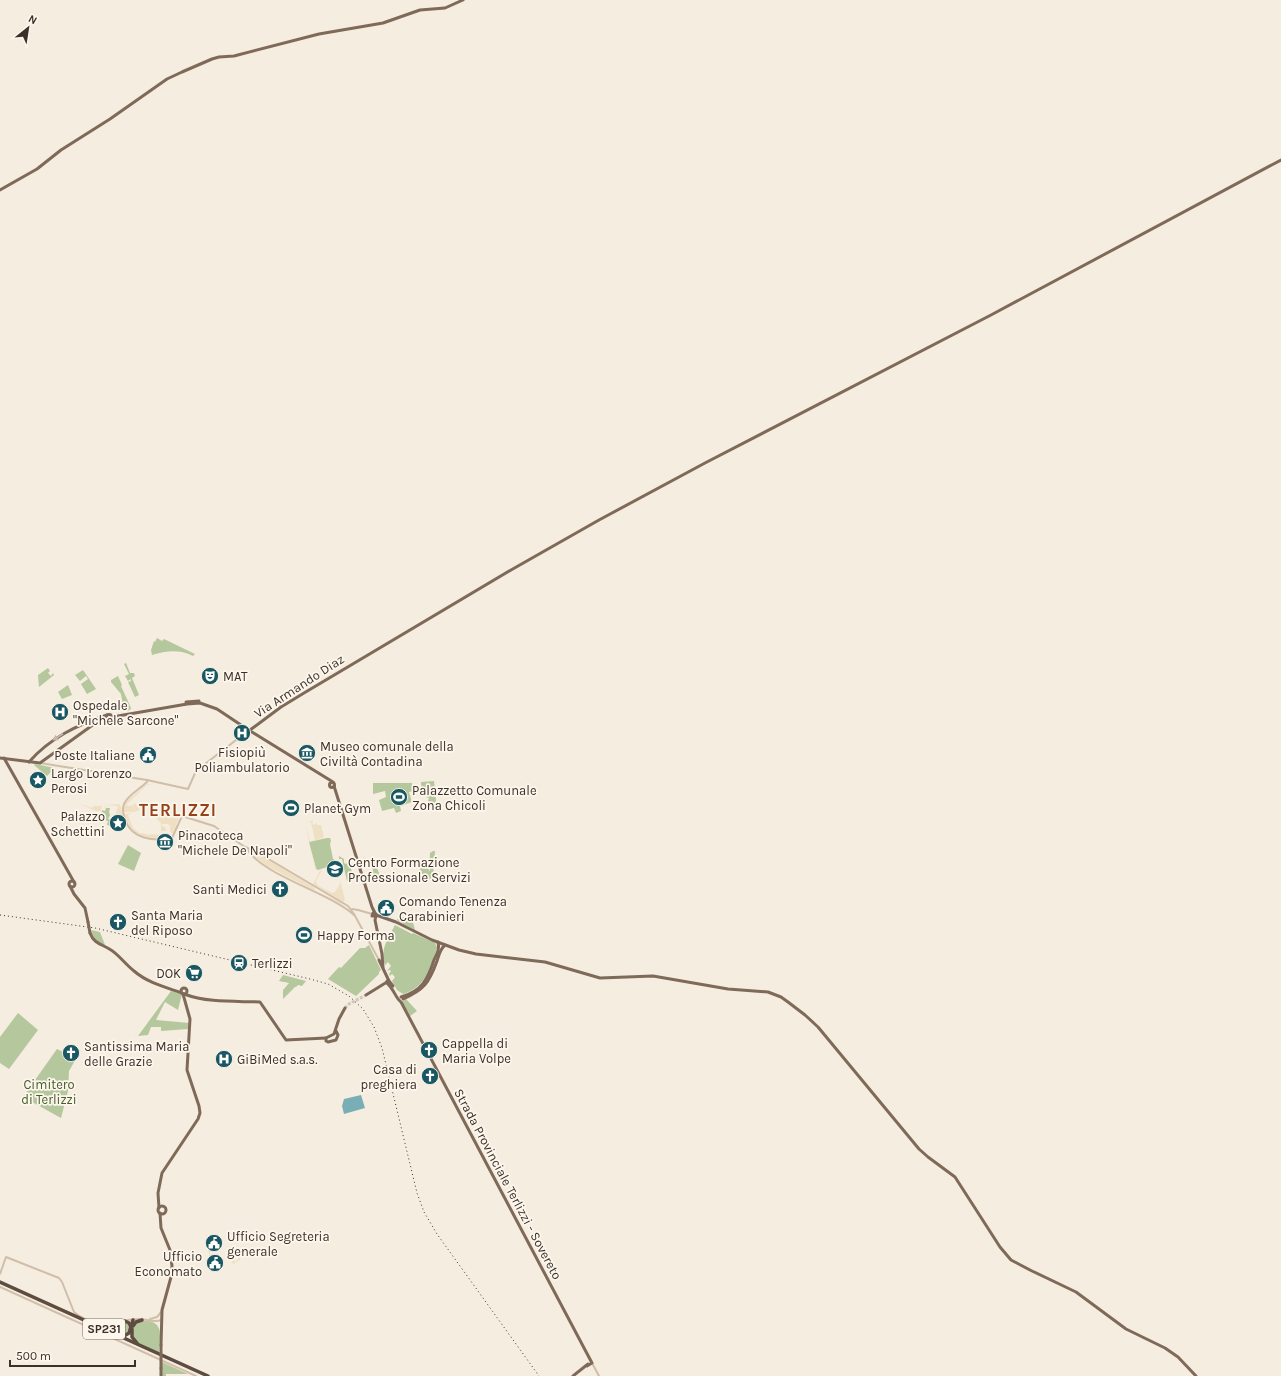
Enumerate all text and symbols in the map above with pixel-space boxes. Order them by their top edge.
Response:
north arrow [8,8,48,48]
text: N [26,12,39,27]
street label: Via Armando Diaz [251,651,347,721]
theatre icon: MAT [200,666,220,686]
place label: MAT [223,669,248,684]
place label: Ospedale "Michele Sarcone" [73,698,179,728]
hospital icon: Ospedale "Michele Sarcone" [50,702,70,722]
hospital icon: Fisiopiù Poliambulatorio [232,723,252,743]
one-way arrow [52,733,63,740]
place label: Museo comunale della Civiltà Contadina [320,739,454,769]
museum icon: Museo comunale della Civiltà Contadina [297,743,317,763]
public building icon: Poste Italiane [138,745,158,765]
place label: Fisiopiù Poliambulatorio [194,745,290,775]
place label: Poste Italiane [54,748,135,763]
place label: Largo Lorenzo Perosi [51,766,132,796]
place icon: Largo Lorenzo Perosi [28,770,48,790]
place label: Palazzetto Comunale Zona Chicoli [412,783,537,813]
sports icon: Palazzetto Comunale Zona Chicoli [389,787,409,807]
sports icon: Planet Gym [281,798,301,818]
district label: TERLIZZI [139,800,217,820]
place label: Planet Gym [304,801,371,816]
place label: Palazzo Schettini [51,809,105,839]
place icon: Palazzo Schettini [108,813,128,833]
place label: Pinacoteca "Michele De Napoli" [178,828,292,858]
museum icon: Pinacoteca "Michele De Napoli" [155,832,175,852]
place label: Centro Formazione Professionale Servizi [348,855,471,885]
school or university icon: Centro Formazione Professionale Servizi [325,859,345,879]
church icon: Santi Medici [270,879,290,899]
place label: Santi Medici [192,882,267,897]
place label: Comando Tenenza Carabinieri [399,894,507,924]
public building icon: Comando Tenenza Carabinieri [376,898,396,918]
place label: Santa Maria del Riposo [131,908,203,938]
church icon: Santa Maria del Riposo [108,912,128,932]
sports icon: Happy Forma [294,925,314,945]
place label: Happy Forma [317,928,395,943]
station icon: Terlizzi [229,953,249,973]
place label: Terlizzi [252,956,293,971]
supermarket icon: DOK [184,963,204,983]
place label: DOK [156,966,181,981]
place label: Cappella di Maria Volpe [442,1036,511,1066]
place label: Santissima Maria delle Grazie [84,1039,189,1069]
church icon: Cappella di Maria Volpe [419,1040,439,1060]
church icon: Santissima Maria delle Grazie [61,1043,81,1063]
hospital icon: GiBiMed s.a.s. [214,1049,234,1069]
place label: GiBiMed s.a.s. [237,1052,317,1067]
place label: Casa di preghiera [360,1062,417,1092]
church icon: Casa di preghiera [420,1066,440,1086]
park label: Cimitero di Terlizzi [21,1077,77,1107]
street label: Strada Provinciale Terlizzi - Sovereto [451,1086,565,1282]
place label: Ufficio Segreteria generale [227,1229,330,1259]
public building icon: Ufficio Segreteria generale [204,1233,224,1253]
place label: Ufficio Economato [135,1249,202,1279]
public building icon: Ufficio Economato [205,1253,225,1273]
road number: SP231 [83,1319,125,1339]
scale bar [10,1342,135,1368]
text: 500 m [16,1349,51,1363]

